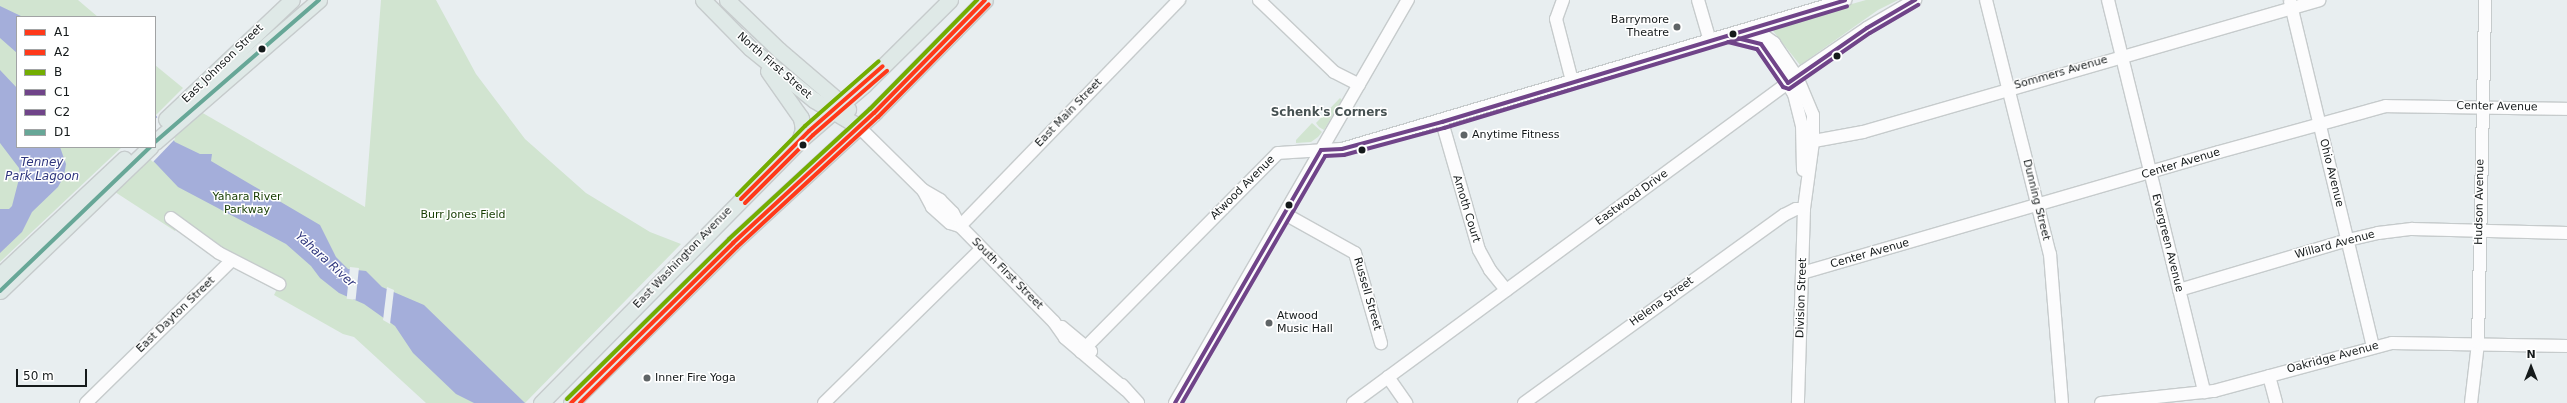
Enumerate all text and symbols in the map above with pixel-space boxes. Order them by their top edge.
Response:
place label: Barrymore Theatre [1611,14,1669,40]
legend [16,16,156,148]
street label: East Johnson Street [180,22,266,106]
marker: Barrymore Theatre [1672,22,1682,32]
text: A1 [54,25,70,39]
unlabelled marker [1728,29,1738,39]
street label: North First Street [734,30,814,102]
unlabelled marker [257,44,267,54]
text: A2 [54,45,70,59]
unlabelled marker [1832,51,1842,61]
street label: Sommers Avenue [2013,53,2109,93]
text: B [54,65,62,79]
street label: East Main Street [1033,76,1105,150]
text: C1 [54,85,70,99]
street label: Center Avenue [2456,100,2538,114]
text: C2 [54,105,70,119]
district label: Schenk's Corners [1271,106,1387,120]
text: D1 [54,125,71,139]
place label: Anytime Fitness [1472,128,1559,142]
marker: Anytime Fitness [1459,130,1469,140]
street label: Ohio Avenue [2316,138,2346,208]
unlabelled marker [798,140,808,150]
unlabelled marker [1357,145,1367,155]
street label: Center Avenue [2140,146,2222,182]
street label: Atwood Avenue [1208,153,1278,223]
water label: Tenney Park Lagoon [5,156,79,184]
street label: Dunning Street [2020,158,2052,242]
street label: Hudson Avenue [2473,159,2487,245]
street label: Eastwood Drive [1593,167,1671,229]
street label: Amoth Court [1449,174,1483,244]
park label: Yahara River Parkway [213,191,281,217]
street label: Evergreen Avenue [2148,193,2186,293]
unlabelled marker [1284,200,1294,210]
street label: East Washington Avenue [631,204,735,312]
park label: Burr Jones Field [420,208,506,222]
street label: Willard Avenue [2294,228,2376,262]
water label: Yahara River [292,229,358,291]
street label: South First Street [969,236,1045,312]
street label: Center Avenue [1829,236,1911,272]
street label: Russell Street [1350,256,1384,332]
street label: Division Street [1794,258,1810,338]
street label: East Dayton Street [134,274,218,356]
street label: Helena Street [1628,274,1696,330]
place label: Atwood Music Hall [1277,310,1333,336]
marker: Atwood Music Hall [1264,318,1274,328]
street label: Oakridge Avenue [2286,339,2380,377]
north arrow [2511,347,2551,387]
text: N [2526,348,2536,361]
scale bar [18,361,89,387]
text: 50 m [23,369,54,383]
place label: Inner Fire Yoga [655,371,736,385]
marker: Inner Fire Yoga [642,373,652,383]

